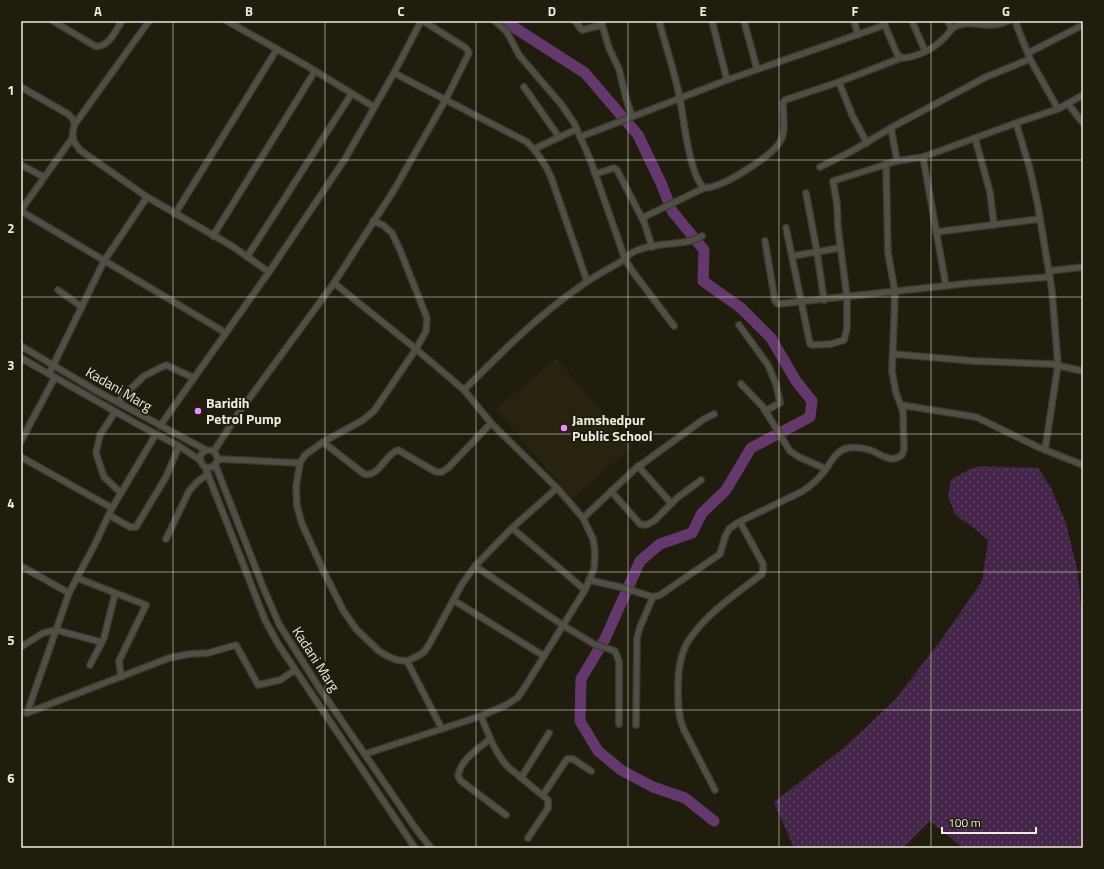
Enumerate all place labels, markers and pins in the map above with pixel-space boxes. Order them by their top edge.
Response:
place label: Baridih Petrol Pump [206,392,282,429]
marker: Baridih Petrol Pump [193,406,203,416]
place label: Jamshedpur Public School [572,409,653,446]
marker: Jamshedpur Public School [559,423,569,433]

